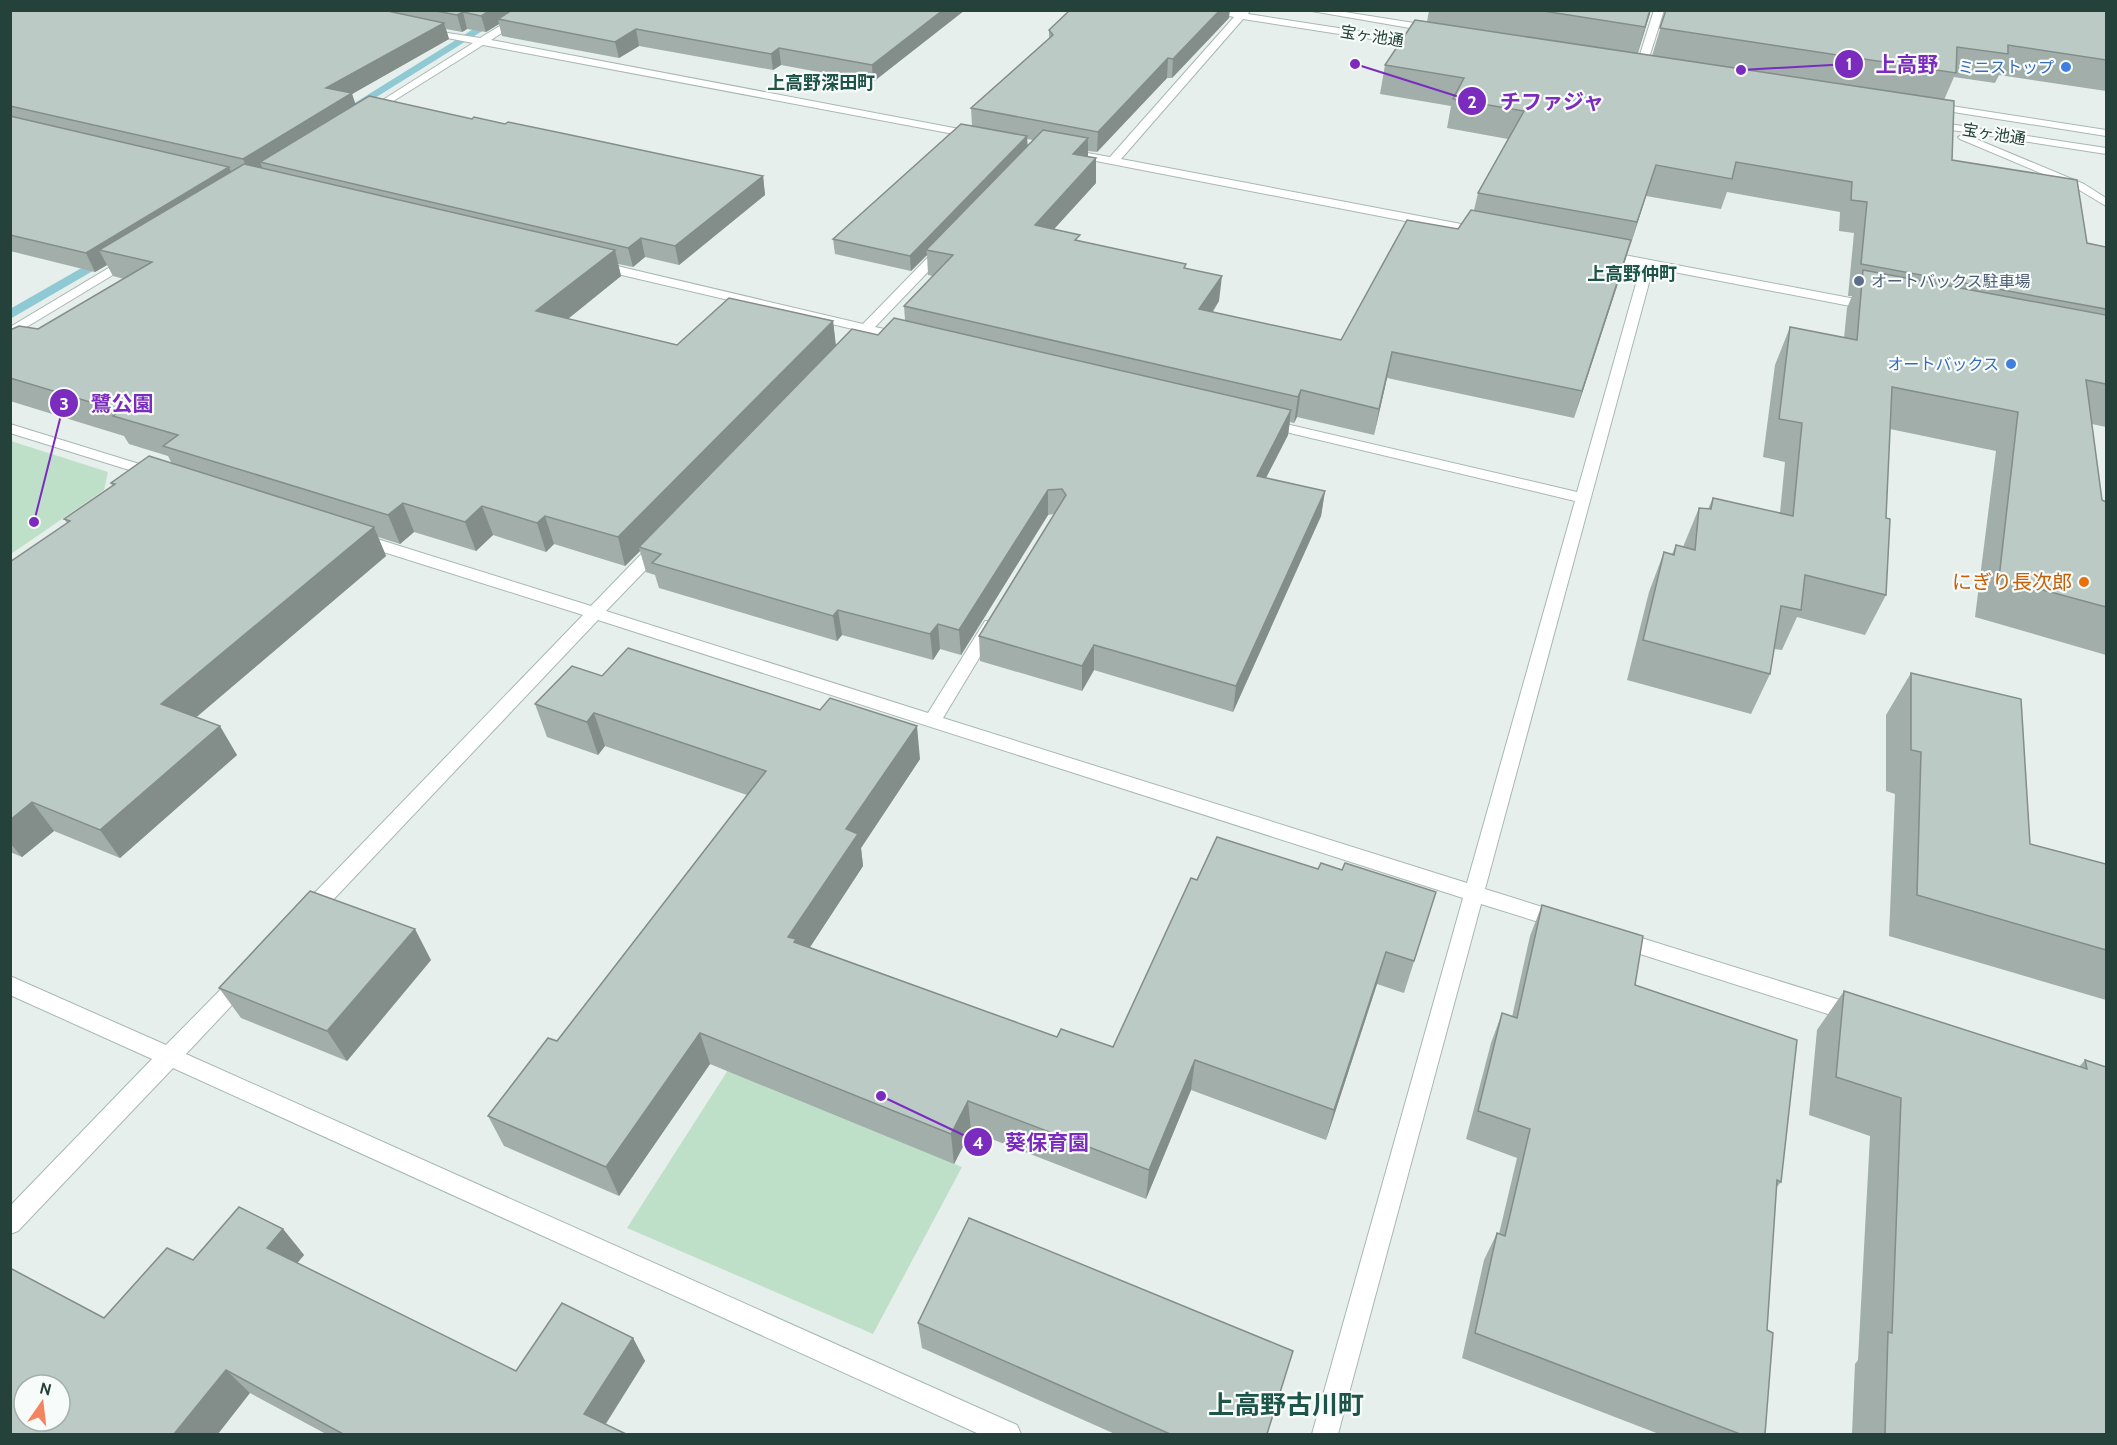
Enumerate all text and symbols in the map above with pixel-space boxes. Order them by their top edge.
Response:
street label: 宝ヶ池通 [1339,22,1405,50]
callout: 上高野 [1834,45,1951,84]
text: 上高野 [1876,52,1939,77]
text: 1 [1846,53,1852,75]
place label: ミニストップ [1958,58,2054,77]
marker: ミニストップ [2059,60,2073,74]
district label: 上高野深田町 [767,72,875,94]
callout: チファジャ [1457,82,1616,121]
text: チファジャ [1500,89,1604,114]
text: 2 [1467,91,1477,113]
street label: 宝ヶ池通 [1961,120,2027,148]
district label: 上高野仲町 [1587,263,1677,285]
place label: オートバックス駐車場 [1871,272,2031,291]
marker: オートバックス駐車場 [1852,274,1866,288]
place label: オートバックス [1887,355,1999,374]
marker: オートバックス [2004,357,2018,371]
callout: 鷺公園 [49,384,166,423]
text: 鷺公園 [91,391,154,416]
text: 3 [59,393,69,415]
place label: にぎり長次郎 [1952,570,2072,594]
marker: にぎり長次郎 [2077,575,2091,589]
callout: 葵保育園 [963,1123,1101,1162]
text: 葵保育園 [1005,1130,1089,1155]
text: 4 [972,1132,984,1154]
north arrow [12,1373,72,1433]
text: N [38,1378,53,1400]
district label: 上高野古川町 [1208,1389,1364,1421]

